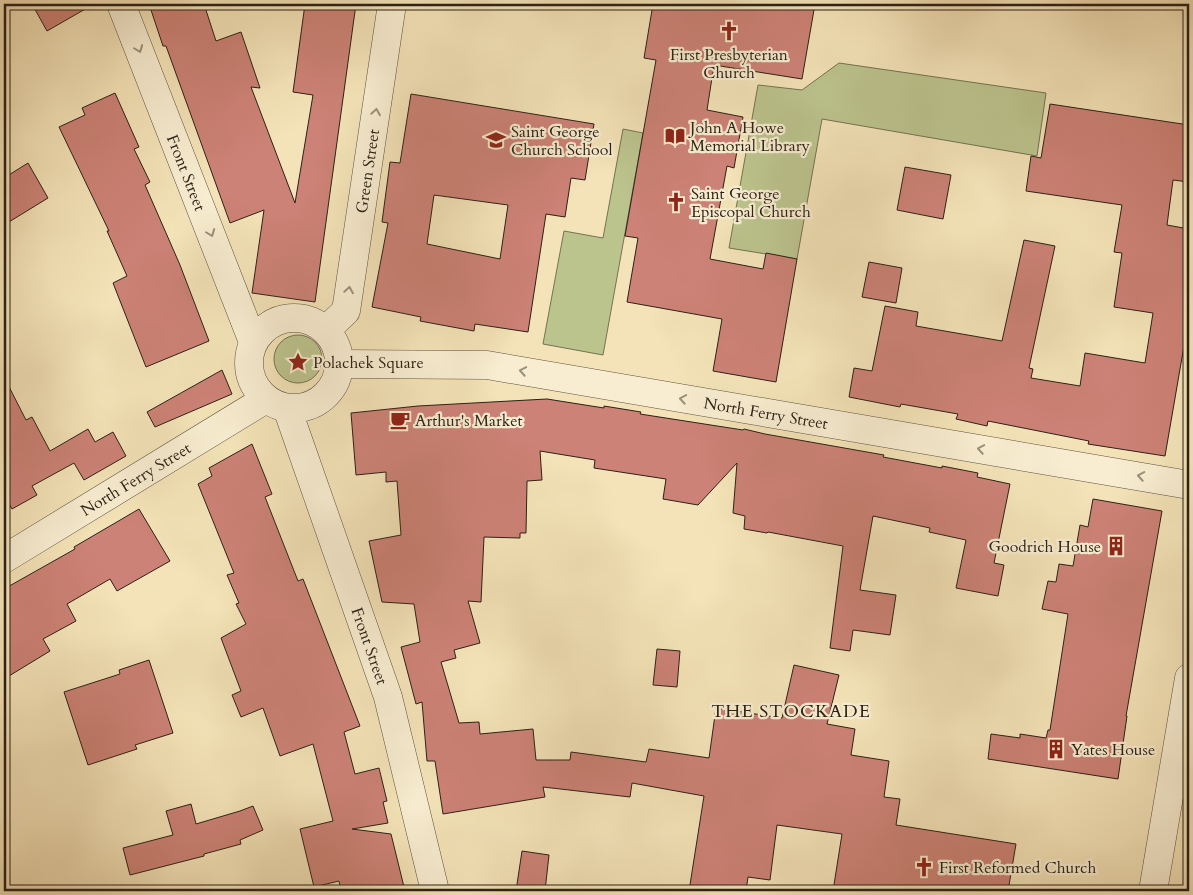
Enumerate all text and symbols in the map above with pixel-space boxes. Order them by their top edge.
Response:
church icon: First Presbyterian Church [718,20,740,42]
one-way arrow [133,44,143,53]
place label: First Presbyterian Church [670,44,788,84]
one-way arrow [370,108,381,116]
place label: John A Howe Memorial Library [688,117,810,157]
place label: Saint George Church School [511,121,612,161]
library icon: John A Howe Memorial Library [664,125,686,147]
street label: Green Street [351,128,385,215]
school or university icon: Saint George Church School [485,129,507,151]
street label: Front Street [161,131,211,215]
place label: Saint George Episcopal Church [691,183,811,223]
church icon: Saint George Episcopal Church [665,191,687,213]
one-way arrow [205,228,215,237]
one-way arrow [343,286,354,294]
place icon: Polachek Square [287,351,309,373]
place label: Polachek Square [313,352,424,374]
one-way arrow [518,367,527,377]
street label: North Ferry Street [702,392,830,435]
one-way arrow [678,394,687,404]
cafe icon: Arthur's Market [389,409,411,431]
place label: Arthur's Market [415,410,523,432]
street label: North Ferry Street [77,437,195,522]
one-way arrow [977,445,985,455]
one-way arrow [1137,472,1146,482]
building icon: Goodrich House [1105,535,1127,557]
place label: Goodrich House [988,536,1101,558]
street label: Front Street [346,605,393,688]
district label: THE STOCKADE [711,699,871,724]
building icon: Yates House [1045,738,1067,760]
place label: Yates House [1071,739,1155,761]
church icon: First Reformed Church [913,856,935,878]
place label: First Reformed Church [939,857,1096,879]

